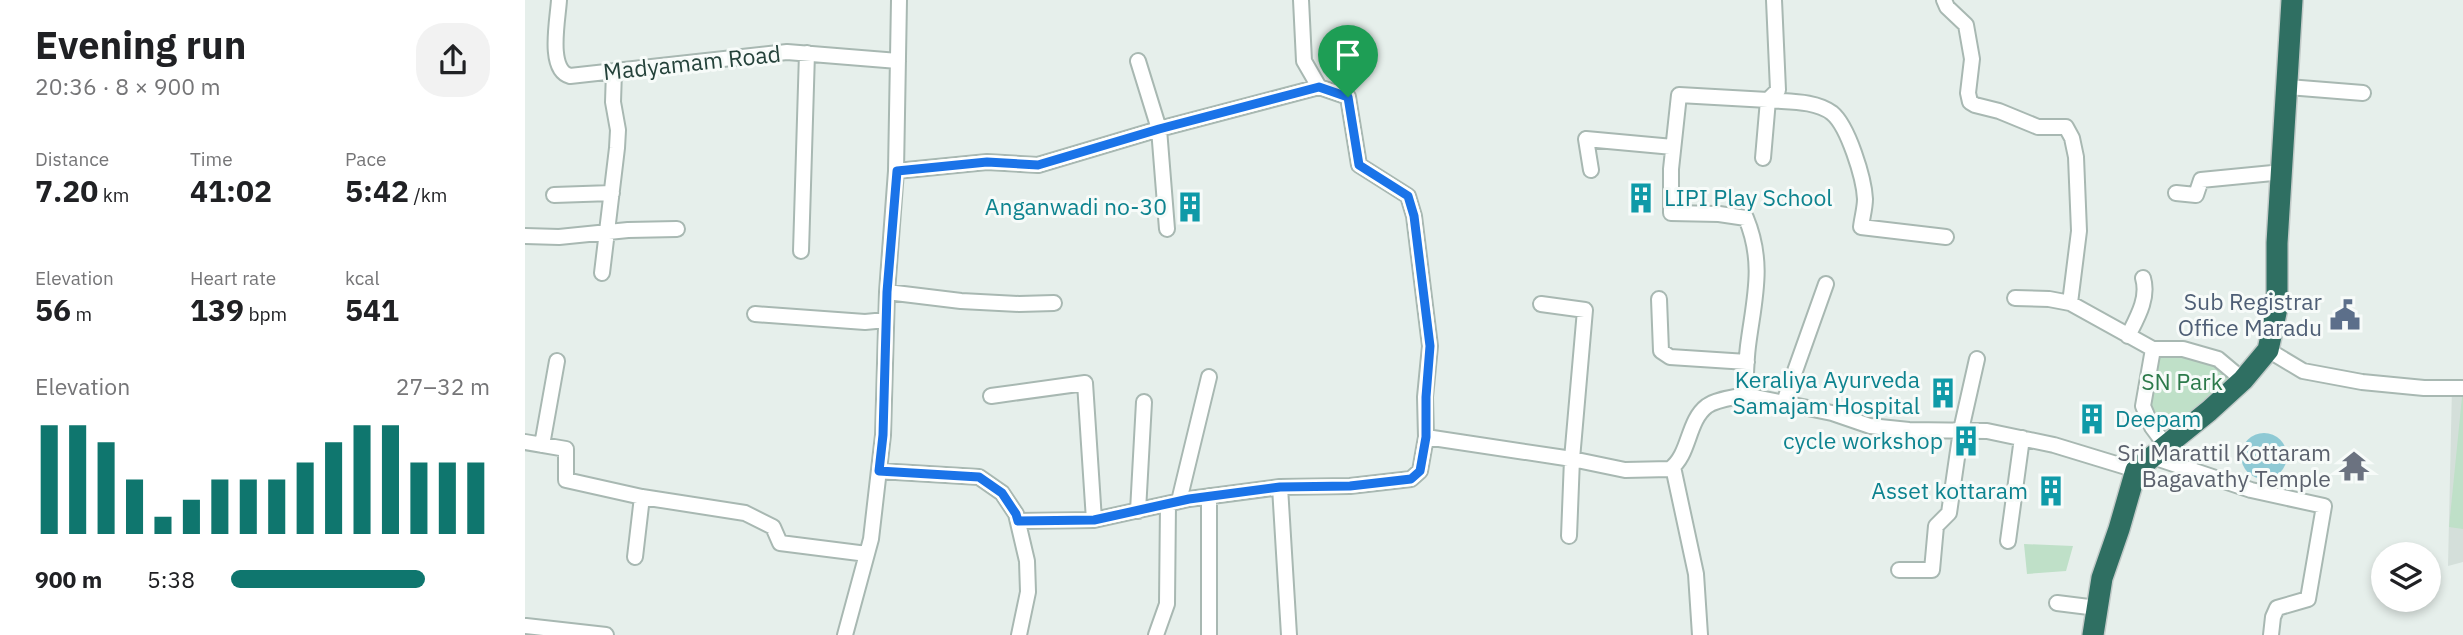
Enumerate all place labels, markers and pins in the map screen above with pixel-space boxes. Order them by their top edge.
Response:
pin [1318,25,1378,97]
building icon: LIPI Play School [1624,181,1658,215]
place label: LIPI Play School [1664,182,1833,212]
building icon: Anganwadi no-30 [1173,190,1207,224]
place label: Anganwadi no-30 [985,191,1167,221]
place label: Sub Registrar Office Maradu [2178,286,2323,342]
public building icon: Sub Registrar Office Maradu [2328,298,2362,332]
place label: Keraliya Ayurveda Samajam Hospital [1732,364,1920,420]
building icon: Keraliya Ayurveda Samajam Hospital [1926,376,1960,410]
building icon: Deepam [2075,402,2109,436]
place label: Deepam [2115,403,2201,433]
building icon: cycle workshop [1949,424,1983,458]
place label: cycle workshop [1783,425,1943,455]
place label: Sri Marattil Kottaram Bagavathy Temple [2117,437,2331,493]
temple icon: Sri Marattil Kottaram Bagavathy Temple [2337,449,2371,483]
building icon: Asset kottaram [2034,474,2068,508]
place label: Asset kottaram [1871,475,2028,505]

